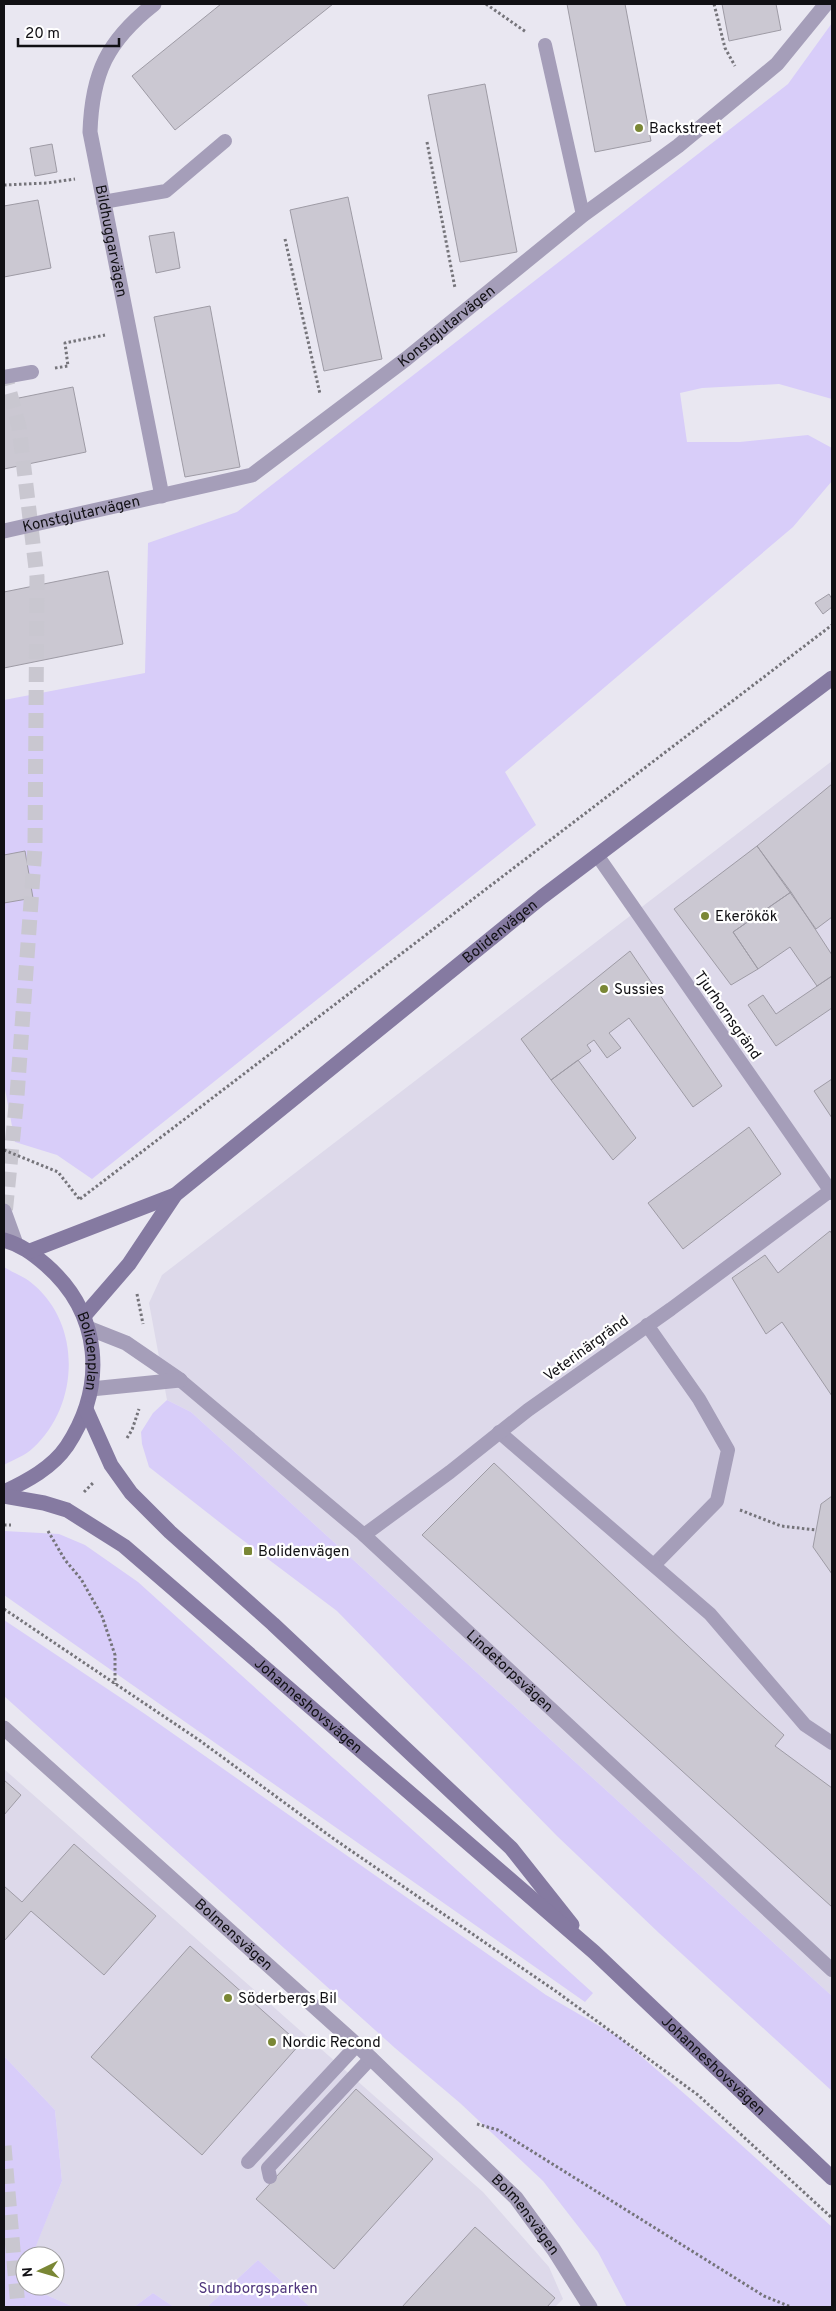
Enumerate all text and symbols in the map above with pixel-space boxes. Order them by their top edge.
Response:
scale bar [18,15,119,47]
text: 20 m [25,25,60,44]
place label: Backstreet [649,120,722,139]
marker: Backstreet [633,122,645,134]
street label: Bildhuggarvägen [90,183,130,299]
street label: Konstgjutarvägen [395,282,500,373]
street label: Konstgjutarvägen [21,493,142,538]
street label: Bolidenvägen [459,896,542,969]
place label: Ekerökök [715,908,778,927]
marker: Ekerökök [699,910,711,922]
street label: Tjurhornsgränd [689,968,764,1064]
place label: Sussies [614,981,664,1000]
marker: Sussies [598,983,610,995]
street label: Bolidenplan [72,1309,101,1392]
street label: Veterinärgränd [541,1312,633,1386]
place label: Bolidenvägen [258,1543,349,1562]
marker: Bolidenvägen [242,1545,254,1557]
street label: Lindetorpsvägen [461,1627,557,1717]
street label: Johanneshovsvägen [250,1655,366,1759]
street label: Bolmensvägen [190,1895,276,1976]
place label: Söderbergs Bil [238,1990,337,2009]
marker: Söderbergs Bil [222,1992,234,2004]
street label: Johanneshovsvägen [656,2013,769,2121]
place label: Nordic Recond [282,2034,381,2053]
marker: Nordic Recond [266,2036,278,2048]
street label: Bolmensvägen [486,2171,563,2260]
north arrow [15,2246,65,2296]
text: N [20,2266,37,2278]
park label: Sundborgsparken [198,2280,318,2299]

